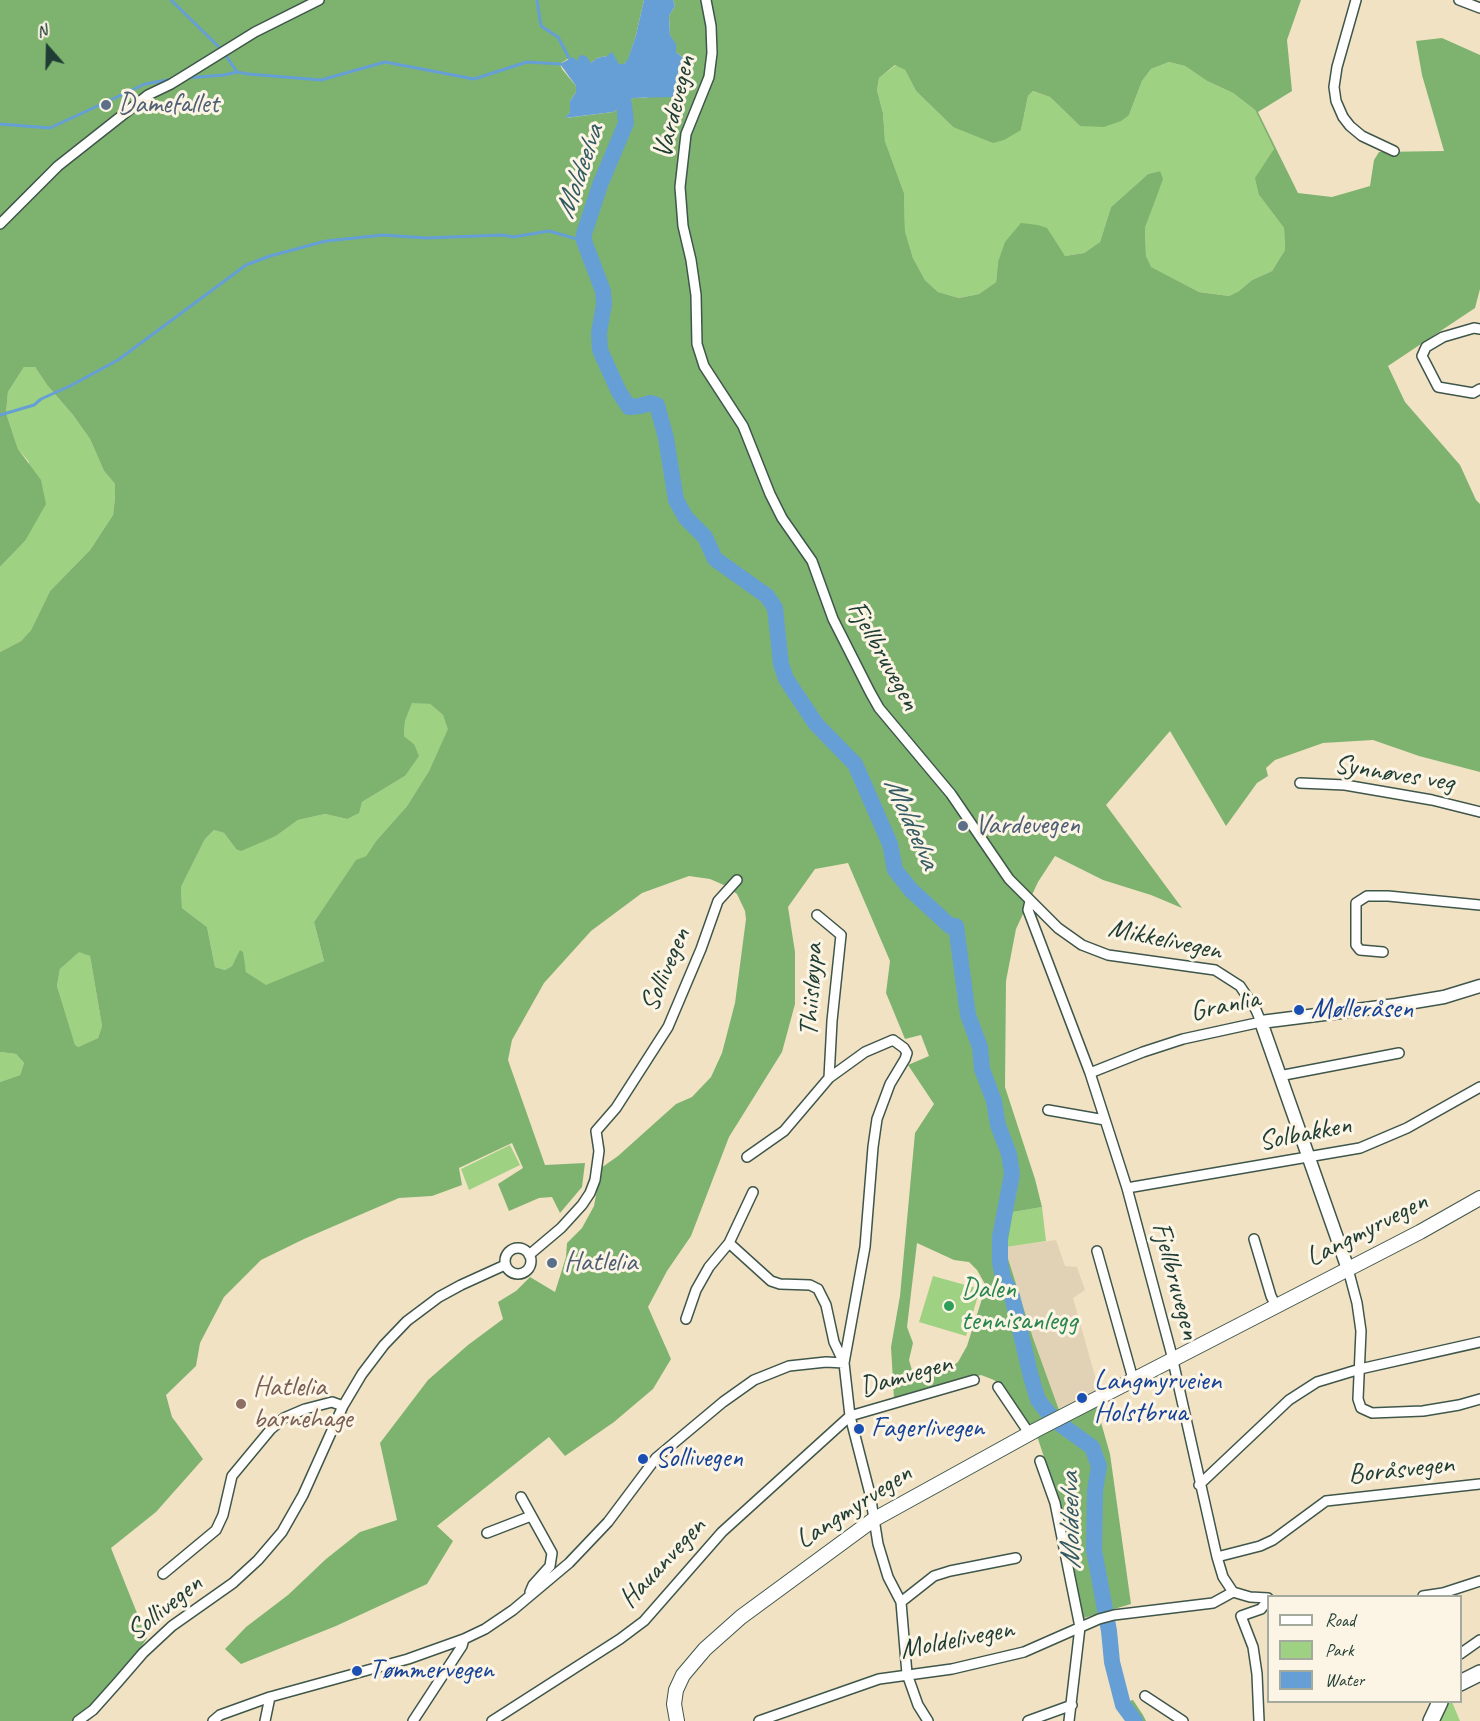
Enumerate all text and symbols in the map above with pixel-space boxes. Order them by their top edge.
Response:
north arrow [18,18,78,78]
text: N [34,20,50,42]
street label: Vardevegen [646,52,704,162]
place label: Damefallet [118,88,219,122]
marker: Damefallet [99,98,113,112]
water label: Moldeelva [547,121,613,223]
street label: Fjellbruvegen [839,595,927,717]
street label: Synnøves veg [1332,748,1456,800]
water label: Moldeelva [875,772,947,874]
place label: Vardevegen [975,809,1080,843]
marker: Vardevegen [956,819,970,833]
street label: Mikkelivegen [1105,912,1225,968]
street label: Sollivegen [633,923,699,1017]
street label: Thiisløypa [793,942,831,1038]
street label: Granlia [1187,982,1263,1030]
place label: Mølleråsen [1311,993,1413,1027]
marker: Mølleråsen [1292,1003,1306,1017]
street label: Solbakken [1256,1109,1354,1159]
street label: Langmyrvegen [1301,1185,1433,1275]
street label: Fjellbruvegen [1143,1219,1207,1343]
place label: Hatlelia [564,1246,637,1280]
marker: Hatlelia [545,1256,559,1270]
place label: Dalen tennisanlegg [961,1273,1077,1339]
marker: Dalen tennisanlegg [942,1299,956,1313]
street label: Damvegen [856,1347,956,1405]
place label: Langmyrveien Holstbrua [1094,1365,1221,1431]
place label: Hatlelia barnehage [253,1371,352,1437]
marker: Langmyrveien Holstbrua [1075,1391,1089,1405]
marker: Hatlelia barnehage [234,1397,248,1411]
place label: Fagerlivegen [871,1412,984,1446]
marker: Fagerlivegen [852,1422,866,1436]
place label: Sollivegen [655,1442,743,1476]
street label: Boråsvegen [1346,1448,1456,1492]
marker: Sollivegen [636,1452,650,1466]
street label: Langmyrvegen [789,1457,919,1557]
water label: Moldeelva [1052,1473,1090,1569]
street label: Hauanvegen [612,1510,714,1616]
street label: Sollivegen [120,1567,210,1649]
legend [1267,1595,1462,1703]
text: Road [1325,1609,1355,1631]
street label: Moldelivegen [897,1613,1017,1667]
text: Park [1325,1639,1354,1661]
place label: Tømmervegen [369,1654,494,1688]
marker: Tømmervegen [350,1664,364,1678]
text: Water [1325,1669,1364,1691]

